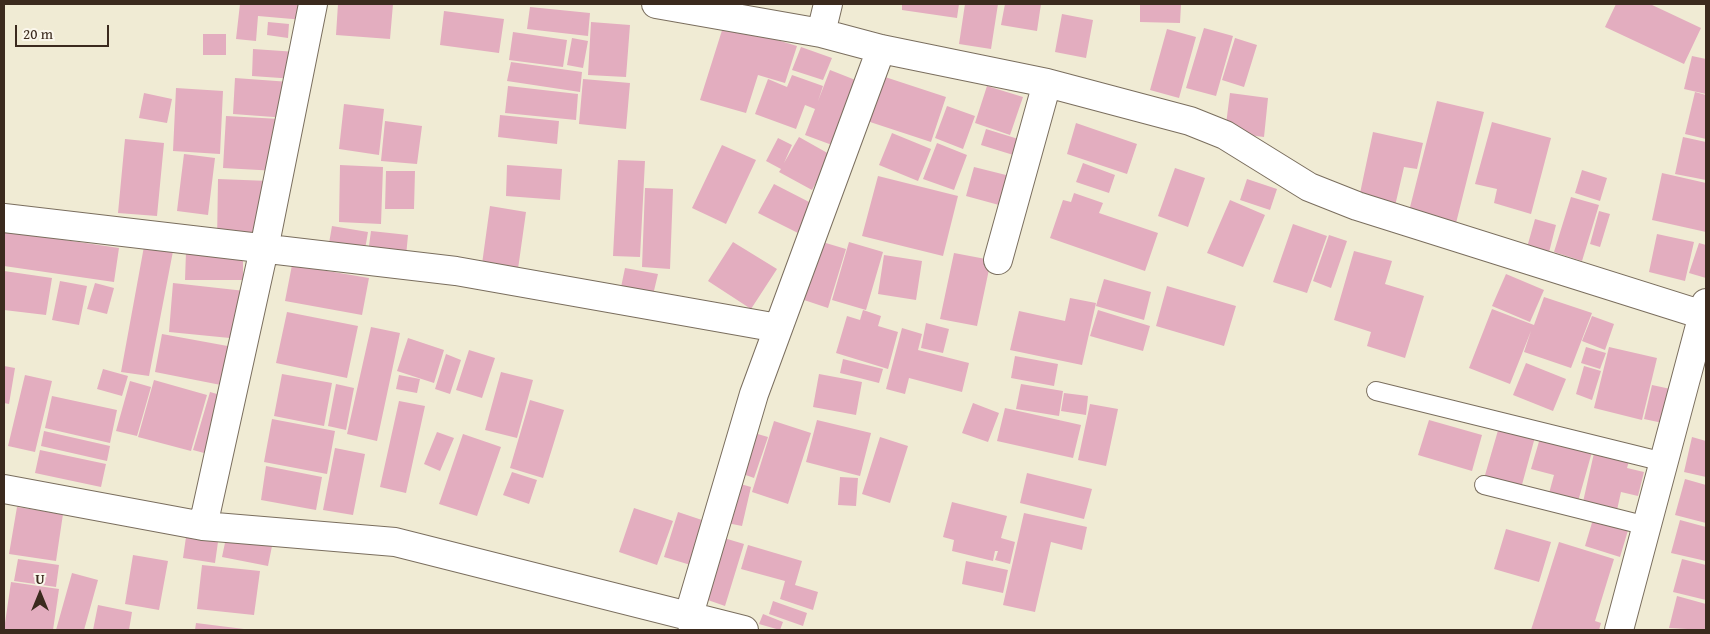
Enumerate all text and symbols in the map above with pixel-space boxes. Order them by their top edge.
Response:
scale bar [18,15,111,47]
text: 20 m [23,23,53,44]
north arrow [15,569,65,619]
text: U [35,569,45,589]

